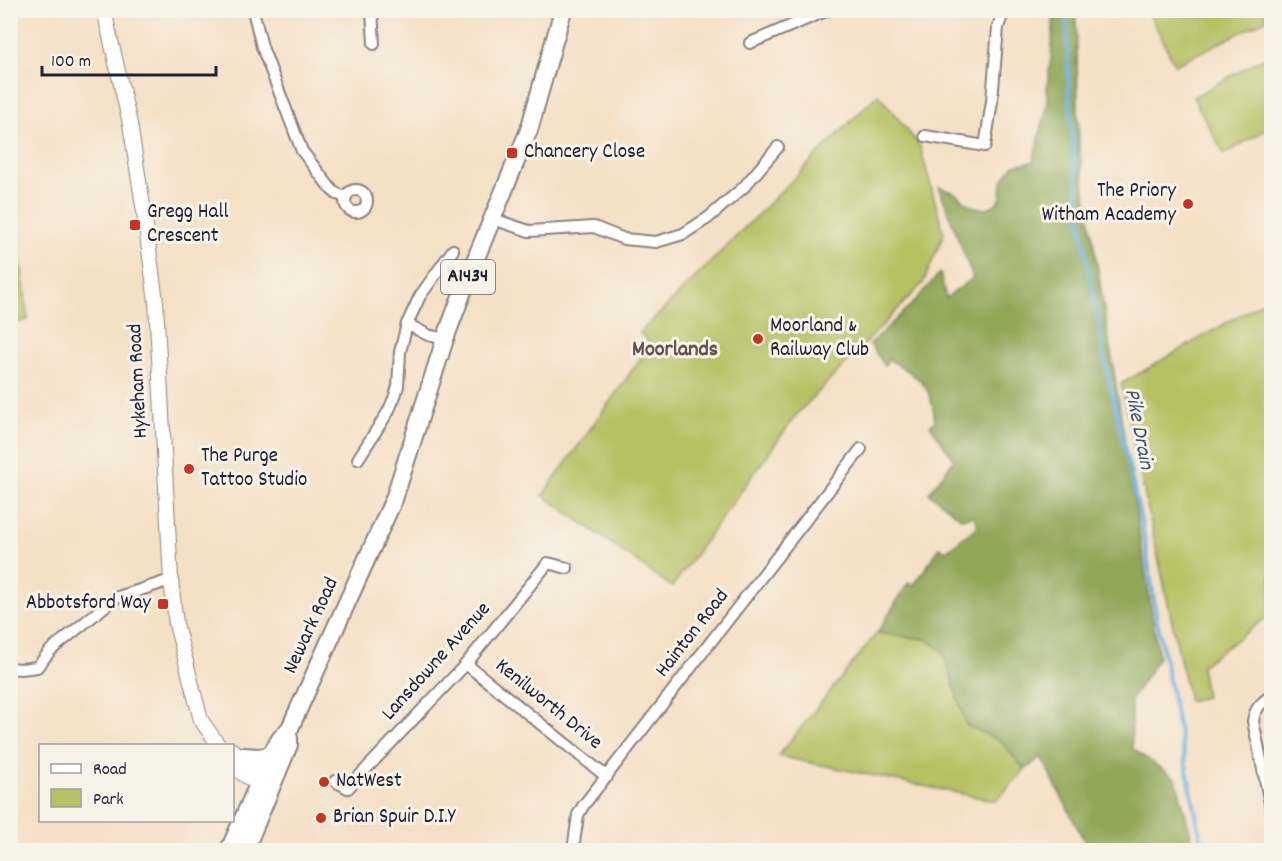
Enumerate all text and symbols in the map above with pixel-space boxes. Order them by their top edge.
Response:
scale bar [42,39,216,77]
text: 100 m [51,50,91,75]
place label: Chancery Close [524,138,645,168]
marker: Chancery Close [505,146,519,160]
place label: The Priory Witham Academy [1042,177,1176,231]
marker: The Priory Witham Academy [1181,197,1195,211]
place label: Gregg Hall Crescent [147,198,228,252]
marker: Gregg Hall Crescent [128,218,142,232]
road number: A1434 [441,260,495,294]
place label: Moorland & Railway Club [770,312,869,366]
street label: Hykeham Road [121,323,157,439]
marker: Moorland & Railway Club [751,332,765,346]
district label: Moorlands [632,335,718,366]
water label: Pike Drain [1115,386,1161,473]
place label: The Purge Tattoo Studio [201,442,307,496]
marker: The Purge Tattoo Studio [182,462,196,476]
street label: Newark Road [277,573,347,679]
street label: Hainton Road [649,583,737,685]
place label: Abbotsford Way [26,589,151,619]
street label: Lansdowne Avenue [375,596,499,728]
marker: Abbotsford Way [156,597,170,611]
street label: Kenilworth Drive [488,652,608,758]
legend [39,744,234,822]
text: Road [93,758,127,783]
place label: NatWest [336,767,402,797]
marker: NatWest [317,775,331,789]
text: Park [93,788,124,813]
place label: Brian Spuir D.I.Y [333,803,457,833]
marker: Brian Spuir D.I.Y [314,811,328,825]

